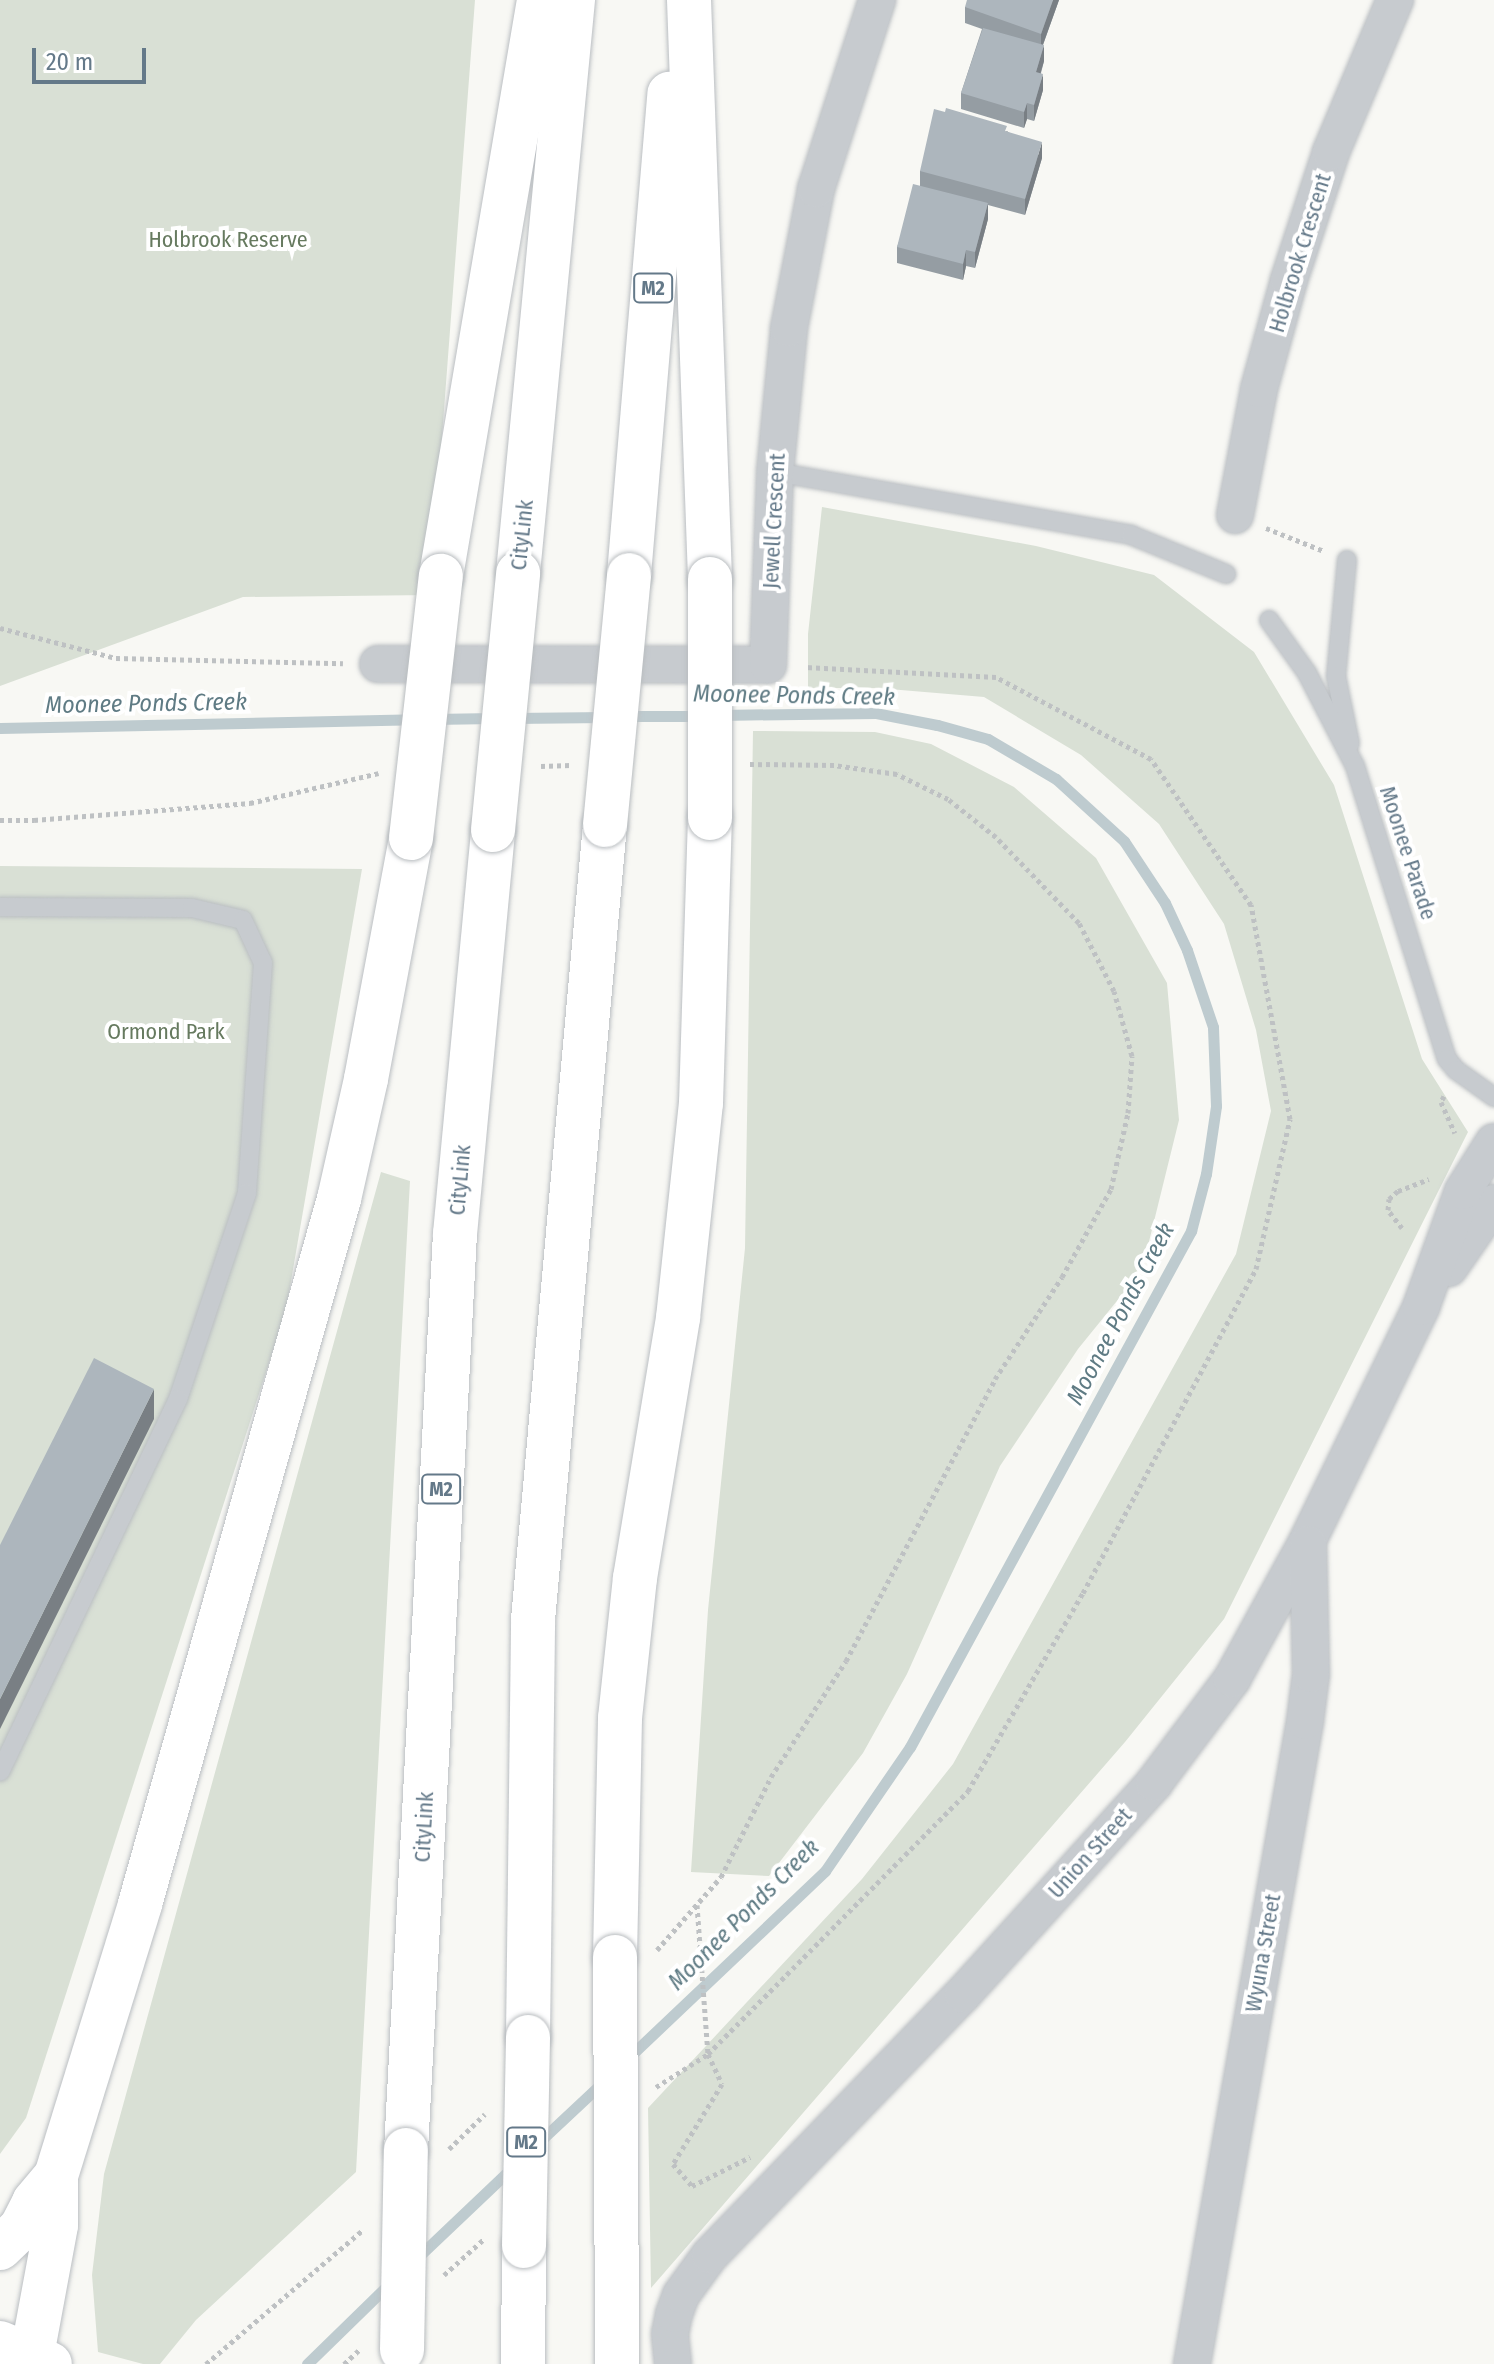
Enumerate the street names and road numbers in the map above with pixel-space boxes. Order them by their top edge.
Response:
street label: Holbrook Crescent [1263,170,1337,336]
road number: M2 [633,272,673,304]
street label: Jewell Crescent [757,453,791,589]
street label: CityLink [505,498,539,572]
street label: Moonee Parade [1374,783,1442,923]
street label: CityLink [444,1144,476,1216]
road number: M2 [421,1473,461,1505]
street label: CityLink [409,1791,439,1863]
street label: Union Street [1043,1802,1137,1904]
street label: Wyuna Street [1240,1892,1286,2014]
road number: M2 [506,2126,546,2158]

